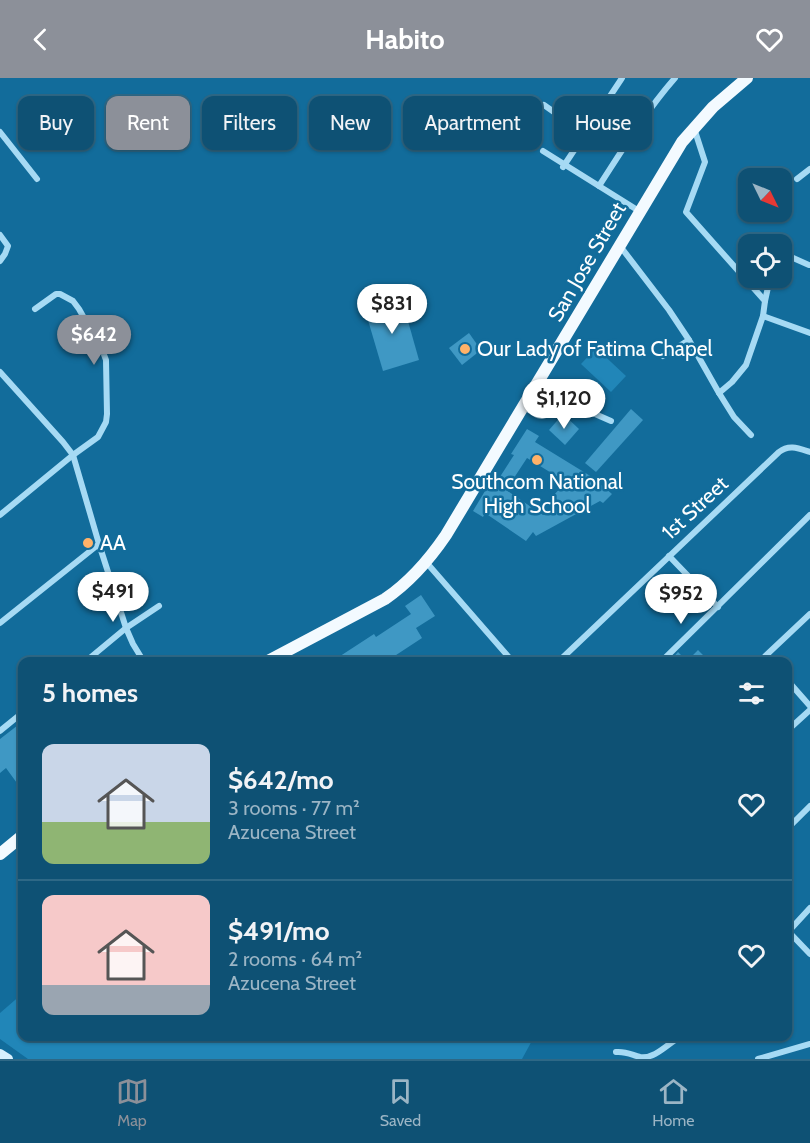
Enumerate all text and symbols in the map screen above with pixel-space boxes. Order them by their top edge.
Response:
icon: back [24,23,57,56]
text: Habito [365,23,445,56]
icon: heart [753,23,786,56]
chip: Buy [18,96,94,150]
chip: Rent [106,96,190,150]
chip: Filters [202,96,297,150]
chip: New [309,96,391,150]
chip: Apartment [403,96,542,150]
chip: House [554,96,652,150]
north arrow [738,168,792,222]
map controls [738,168,792,288]
street label: San Jose Street [542,198,631,326]
button: locate [738,234,792,288]
pin: $831 [356,284,428,335]
text: $831 [371,291,413,315]
pin: $642 [58,315,130,366]
text: $642 [71,322,117,346]
place label: Our Lady of Fatima Chapel [477,336,712,361]
marker: Our Lady of Fatima Chapel [458,342,472,356]
pin: $1,120 [515,379,613,430]
text: $1,120 [536,386,592,410]
marker: Southcom National High School [530,453,544,467]
place label: Southcom National High School [451,469,623,518]
street label: 1st Street [656,471,733,545]
place label: AA [100,530,126,555]
marker: AA [81,536,95,550]
pin: $491 [77,572,149,623]
pin: $952 [645,574,717,625]
text: $491 [92,579,134,603]
text: $952 [659,581,703,605]
text: 5 homes [42,677,138,709]
icon: filters [735,677,768,710]
text: $642/mo [228,764,334,796]
icon: home [90,768,162,840]
icon: heart [735,788,768,821]
text: 3 rooms · 77 m² [228,796,360,820]
text: Azucena Street [228,820,356,844]
text: $491/mo [228,915,330,947]
icon: home [90,919,162,991]
icon: heart [735,939,768,972]
text: 2 rooms · 64 m² [228,947,362,971]
text: Azucena Street [228,971,356,995]
tab: Map [116,1075,149,1130]
tab: Saved [380,1075,421,1130]
tab: Home [652,1075,694,1130]

